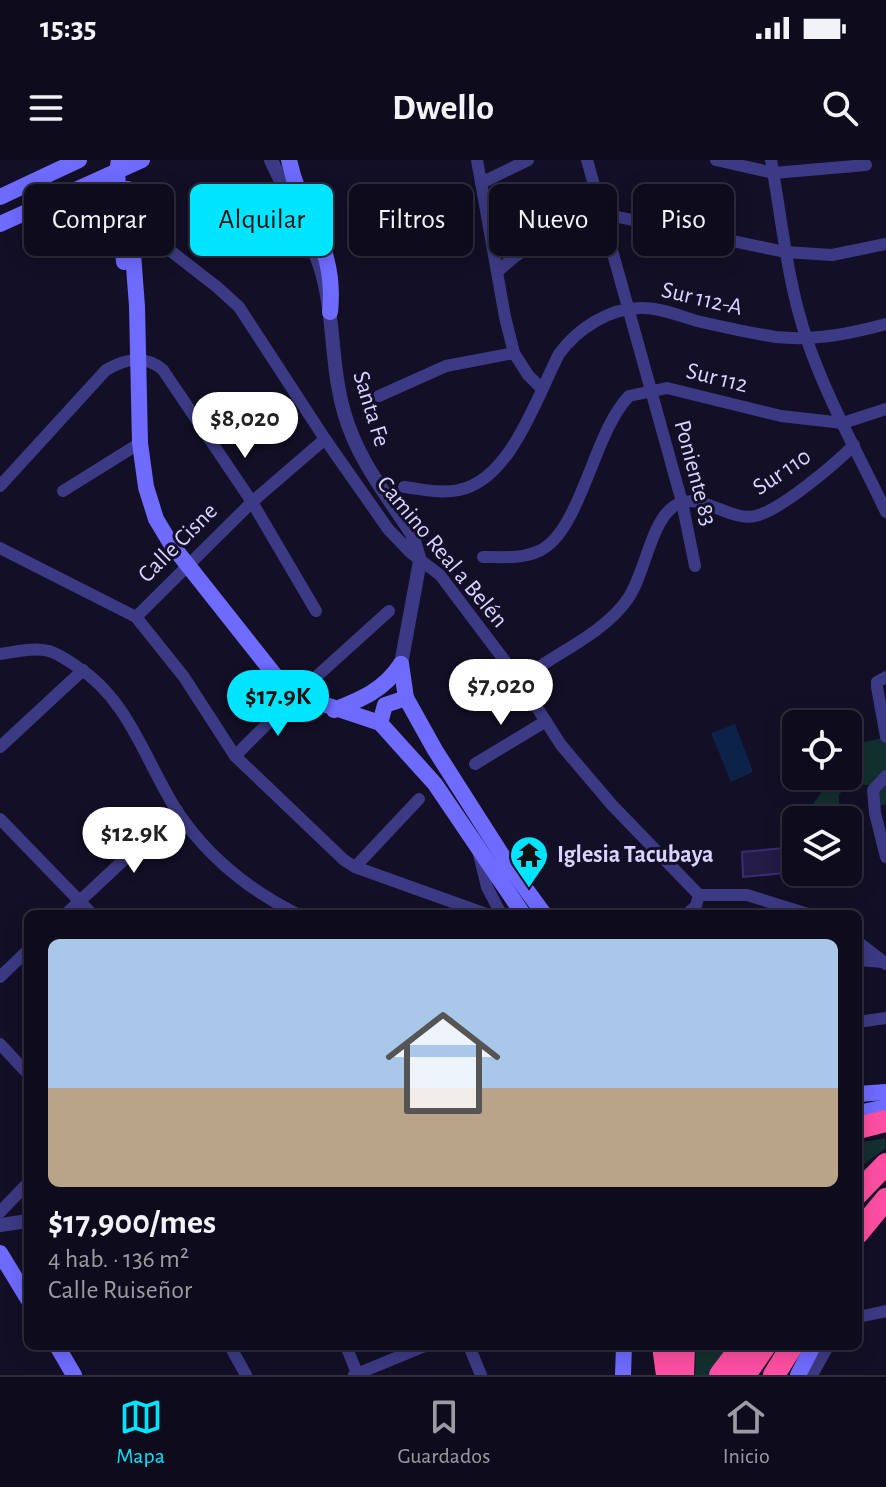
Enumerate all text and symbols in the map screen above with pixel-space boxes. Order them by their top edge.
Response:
text: 15:35 [40,13,97,43]
icon: menu [24,86,68,130]
icon: search [818,86,862,130]
text: Dwello [392,90,494,126]
chip: Comprar [24,184,174,256]
chip: Alquilar [190,184,333,256]
chip: Filtros [349,184,473,256]
chip: Nuevo [489,184,617,256]
chip: Piso [633,184,734,256]
street label: Sur 112-A [659,278,745,320]
street label: Sur 112 [684,359,750,397]
street label: Santa Fe [348,368,394,450]
pin: $8,020 [180,392,310,460]
text: $8,020 [210,405,280,431]
street label: Poniente 83 [669,418,721,528]
street label: Sur 110 [749,444,815,500]
street label: Camino Real a Belén [372,472,512,632]
street label: Calle Cisne [134,499,222,587]
pin: $7,020 [436,659,566,727]
pin: $17.9K [213,670,343,738]
text: $7,020 [467,672,535,698]
text: $17.9K [245,683,311,709]
map controls [782,710,862,886]
button: locate [782,710,862,790]
button: layers [782,806,862,886]
pin: $12.9K [69,807,199,875]
text: $12.9K [100,820,168,846]
temple icon: Iglesia Tacubaya [508,834,550,889]
place label: Iglesia Tacubaya [557,843,714,867]
icon: home [371,991,515,1135]
text: $17,900/mes [48,1206,216,1240]
text: 4 hab. · 136 m² [48,1246,189,1272]
text: Calle Ruiseñor [48,1277,192,1303]
tab: Mapa [116,1395,165,1469]
tab: Guardados [397,1395,490,1469]
tab: Inicio [723,1395,770,1469]

